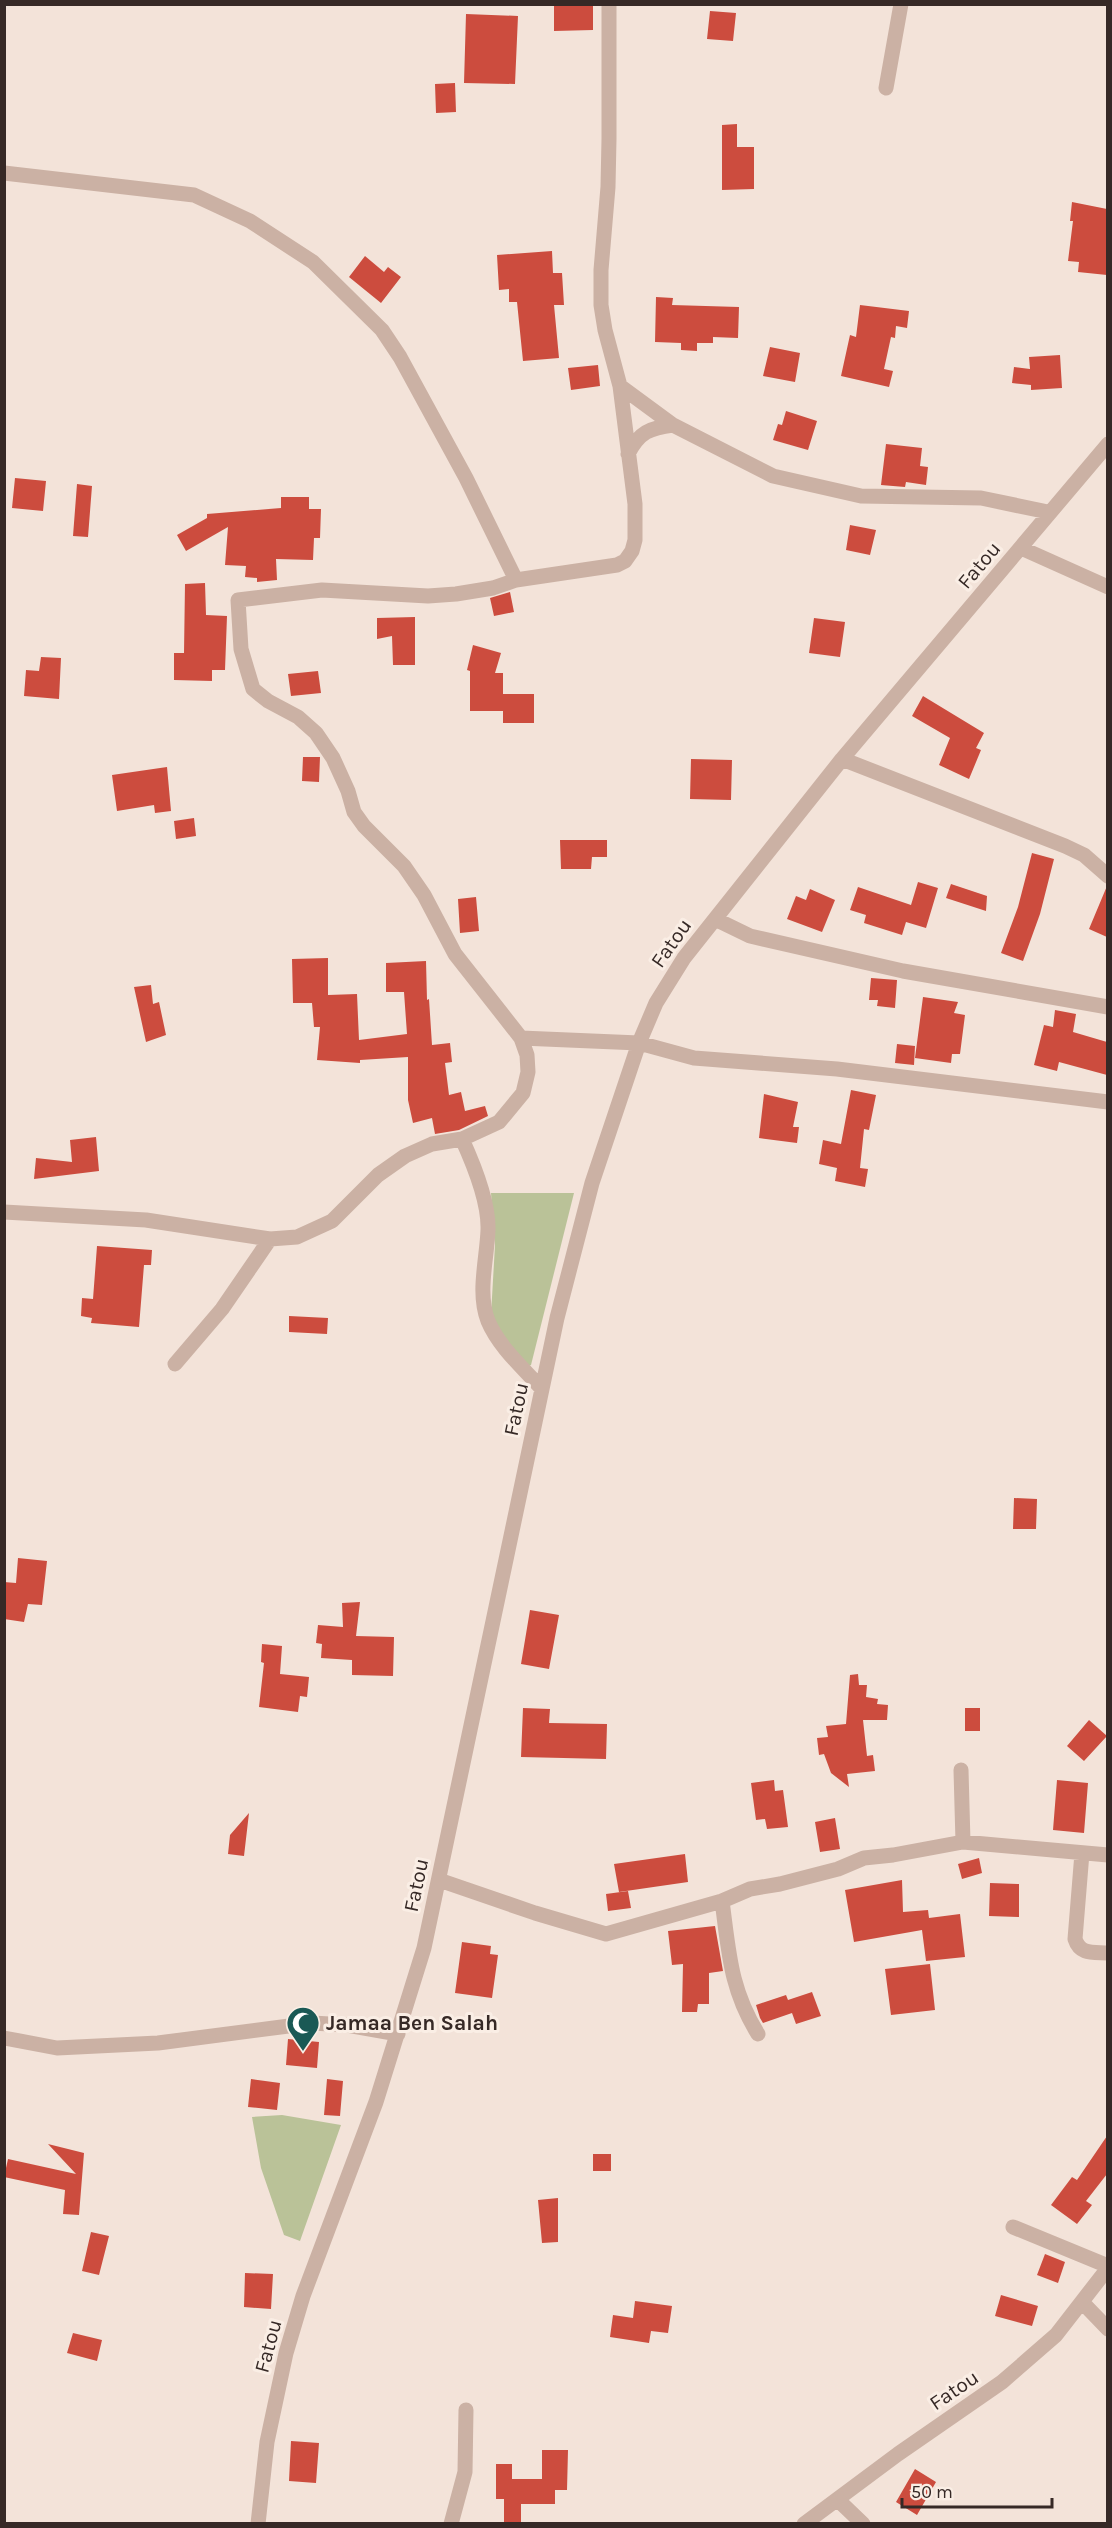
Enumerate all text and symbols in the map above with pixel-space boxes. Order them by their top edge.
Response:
street label: Fatou [952,537,1006,593]
street label: Fatou [646,914,696,972]
street label: Fatou [499,1380,533,1438]
street label: Fatou [399,1856,433,1914]
mosque icon: Jamaa Ben Salah [285,2005,321,2052]
place label: Jamaa Ben Salah [326,2011,498,2035]
street label: Fatou [249,2317,287,2375]
street label: Fatou [925,2365,983,2415]
scale bar [902,2471,1052,2509]
text: 50 m [911,2481,953,2503]

